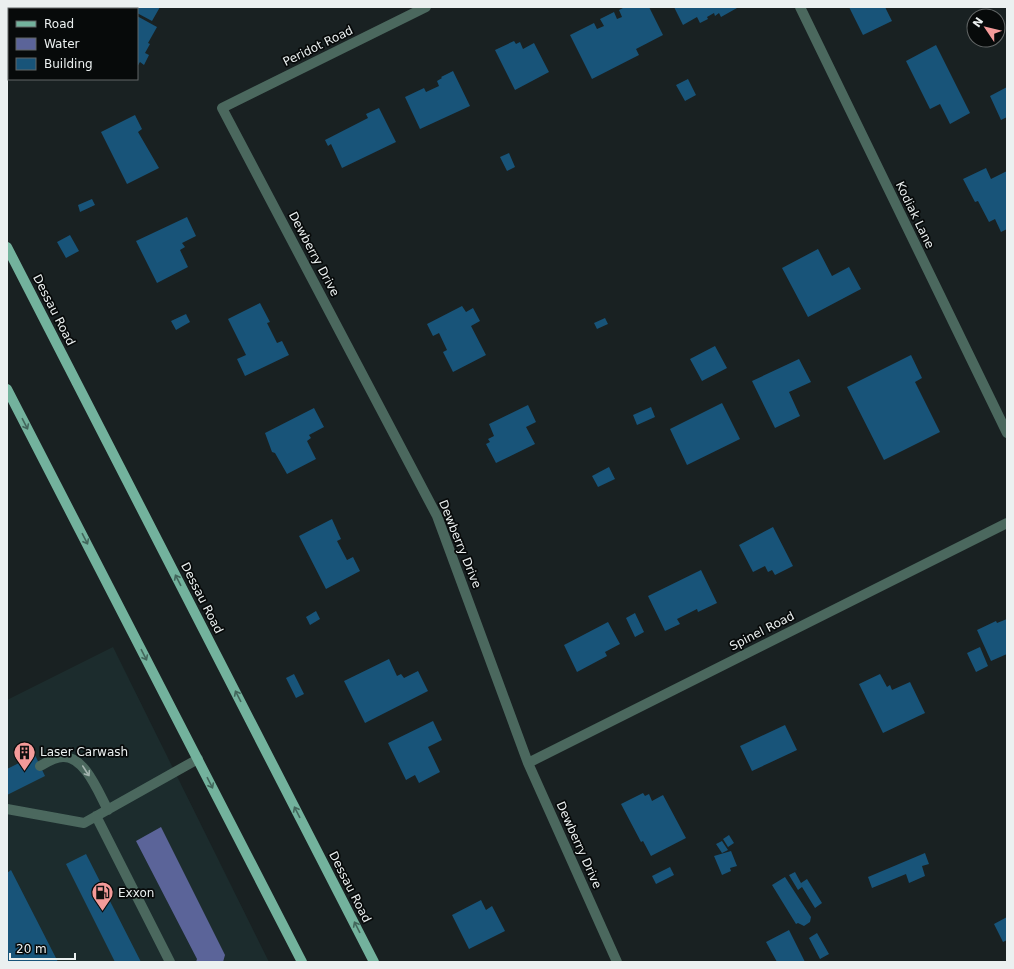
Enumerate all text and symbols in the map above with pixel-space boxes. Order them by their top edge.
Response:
legend [8,8,138,80]
north arrow [966,8,1006,48]
text: N [970,15,986,30]
text: Road [44,17,74,31]
street label: Peridot Road [281,23,355,69]
text: Water [44,37,80,51]
text: Building [44,57,93,71]
street label: Kodiak Lane [893,179,937,251]
street label: Dewberry Drive [286,209,342,299]
street label: Dessau Road [30,272,78,348]
one-way arrow [22,417,29,429]
street label: Dewberry Drive [436,498,484,590]
one-way arrow [81,533,89,545]
street label: Dessau Road [178,560,226,636]
one-way arrow [174,575,182,587]
street label: Spinel Road [727,609,797,653]
one-way arrow [141,648,149,660]
one-way arrow [234,690,241,702]
building icon: Laser Carwash [12,739,38,772]
place label: Laser Carwash [40,745,128,759]
one-way arrow [82,765,90,777]
one-way arrow [207,776,214,788]
street label: Dewberry Drive [553,799,605,891]
one-way arrow [293,806,300,818]
street label: Dessau Road [326,849,374,925]
fuel station icon: Exxon [90,880,116,913]
place label: Exxon [118,886,154,900]
one-way arrow [352,922,360,934]
scale bar [10,935,75,961]
text: 20 m [16,942,47,956]

